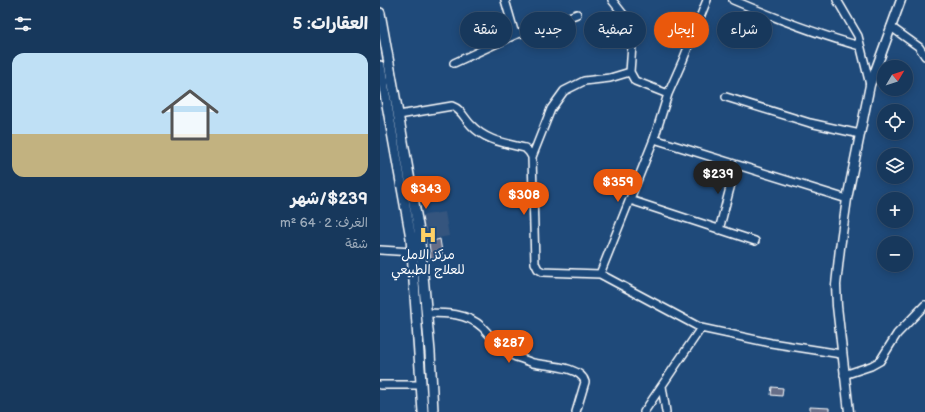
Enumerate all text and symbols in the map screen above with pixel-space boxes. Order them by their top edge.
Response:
chip: شقة [460,12,512,48]
chip: جديد [520,12,576,48]
chip: تصفية [584,12,646,48]
chip: إيجار [654,12,709,48]
chip: شراء [717,12,772,48]
icon: filters [12,13,34,35]
text: العقارات: 5 [293,14,368,34]
north arrow [877,60,913,96]
map controls [877,60,913,272]
icon: home [154,79,226,151]
button: locate [877,104,913,140]
button: layers [877,148,913,184]
pin: $239 [694,161,742,195]
text: $239 [702,166,734,182]
pin: $359 [594,169,642,203]
text: $359 [602,174,634,190]
pin: $343 [402,176,450,210]
text: $343 [410,181,442,197]
pin: $308 [500,182,548,216]
text: $308 [508,187,540,203]
text: $239/شهر [291,189,368,209]
button: + [877,192,913,228]
text: الغرف: 2 · 64 m² [280,215,368,231]
hospital icon: مركز الامل للعلاج الطبيعي [418,225,438,245]
text: شقة [345,236,368,252]
button: − [877,236,913,272]
place label: مركز الامل للعلاج الطبيعي [391,247,465,281]
pin: $287 [485,330,533,364]
text: $287 [493,335,525,351]

